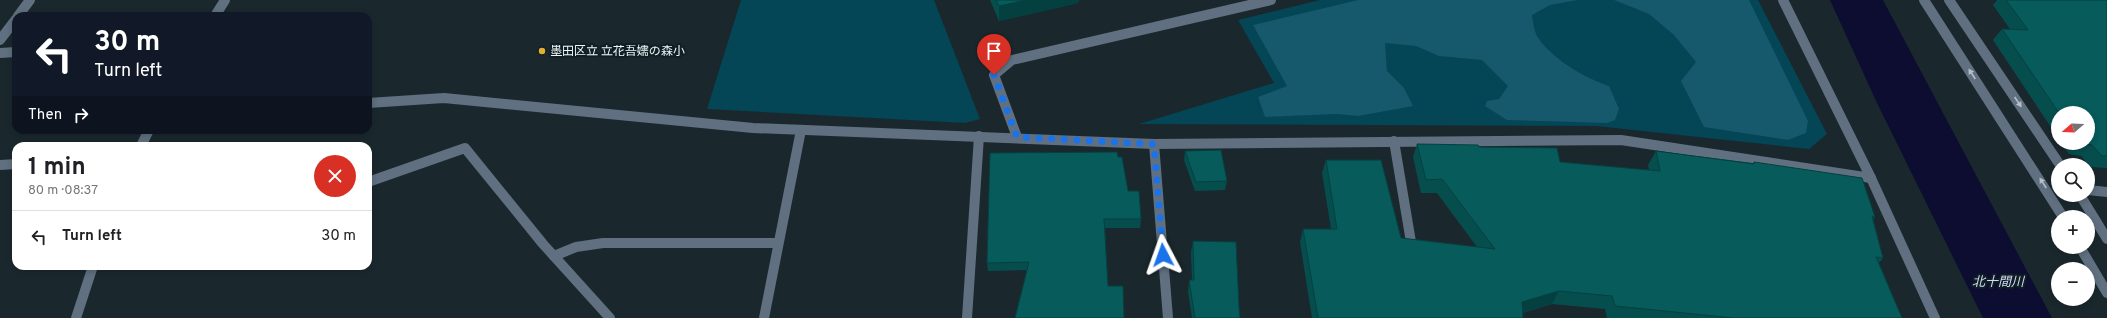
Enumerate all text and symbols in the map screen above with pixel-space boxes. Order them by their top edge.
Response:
text: 30 m [94,25,160,61]
icon: left [28,28,80,80]
pin [977,34,1011,75]
icon: arrive [983,40,1005,62]
place label: 墨田区立 立花吾嬬の森小 [550,44,685,60]
marker: 墨田区立 立花吾嬬の森小 [537,46,547,56]
text: Turn left [94,60,162,83]
one-way arrow [1968,69,1976,80]
one-way arrow [2014,97,2022,107]
icon: right [70,104,92,126]
text: Then [28,106,62,125]
north arrow [2051,106,2095,150]
map controls [2051,106,2095,306]
text: 1 min [28,153,86,183]
button: close [314,155,356,197]
button: search [2051,158,2095,202]
one-way arrow [2039,178,2047,189]
text: 80 m · 08:37 [28,183,98,199]
button: + [2051,210,2095,254]
icon: left [28,226,50,248]
text: Turn left [62,227,122,246]
text: 30 m [321,227,356,246]
position arrow [1142,234,1184,276]
button: − [2051,262,2095,306]
water label: 北十間川 [1972,275,2026,291]

